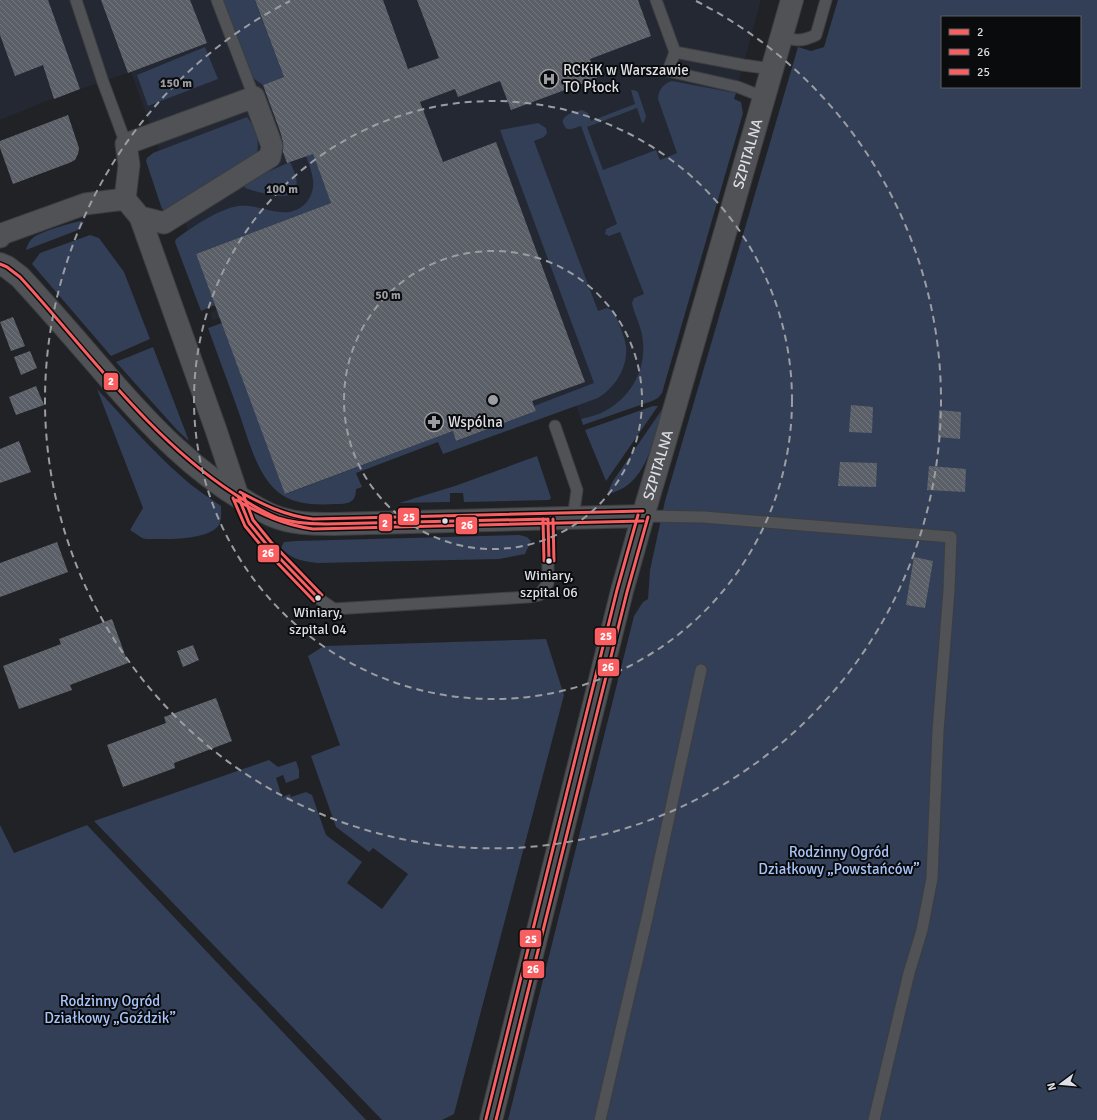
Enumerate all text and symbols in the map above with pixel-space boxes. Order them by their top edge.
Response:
legend [941,16,1081,88]
text: 2 [977,25,983,40]
text: 26 [977,45,990,60]
place label: RCKiK w Warszawie TO Płock [563,61,689,96]
text: 25 [977,65,990,80]
hospital icon: RCKiK w Warszawie TO Płock [538,68,560,90]
text: 150 m [160,76,192,91]
street label: SZPITALNA [729,117,766,191]
text: 100 m [266,182,298,197]
text: 50 m [375,288,401,303]
line badge: 2 [103,372,119,391]
text: 2 [108,375,114,388]
centre of rings [486,393,500,407]
pharmacy icon: Wspólna [423,411,445,433]
place label: Wspólna [448,413,503,431]
street label: SZPITALNA [639,428,677,502]
line badge: 25 [397,507,420,526]
text: 25 [403,511,415,524]
line badge: 2 [378,513,393,532]
unlabelled marker [440,516,450,526]
line badge: 26 [455,516,478,535]
text: 2 [382,517,388,530]
text: 26 [461,519,473,532]
line badge: 26 [257,544,280,563]
text: 26 [262,547,274,560]
marker: Winiary, szpital 06 [544,556,554,566]
place label: Winiary, szpital 06 [520,567,578,601]
marker: Winiary, szpital 04 [313,593,323,603]
place label: Winiary, szpital 04 [289,604,347,638]
line badge: 25 [594,627,617,646]
text: 25 [600,630,612,643]
line badge: 26 [597,658,620,677]
text: 26 [602,661,614,674]
park label: Rodzinny Ogród Działkowy „Powstańców” [758,843,920,878]
line badge: 25 [519,929,542,948]
text: 25 [525,933,537,946]
line badge: 26 [522,960,545,979]
text: 26 [527,963,539,976]
park label: Rodzinny Ogród Działkowy „Goździk” [44,992,176,1027]
north arrow [1041,1064,1081,1104]
text: N [1045,1081,1059,1092]

